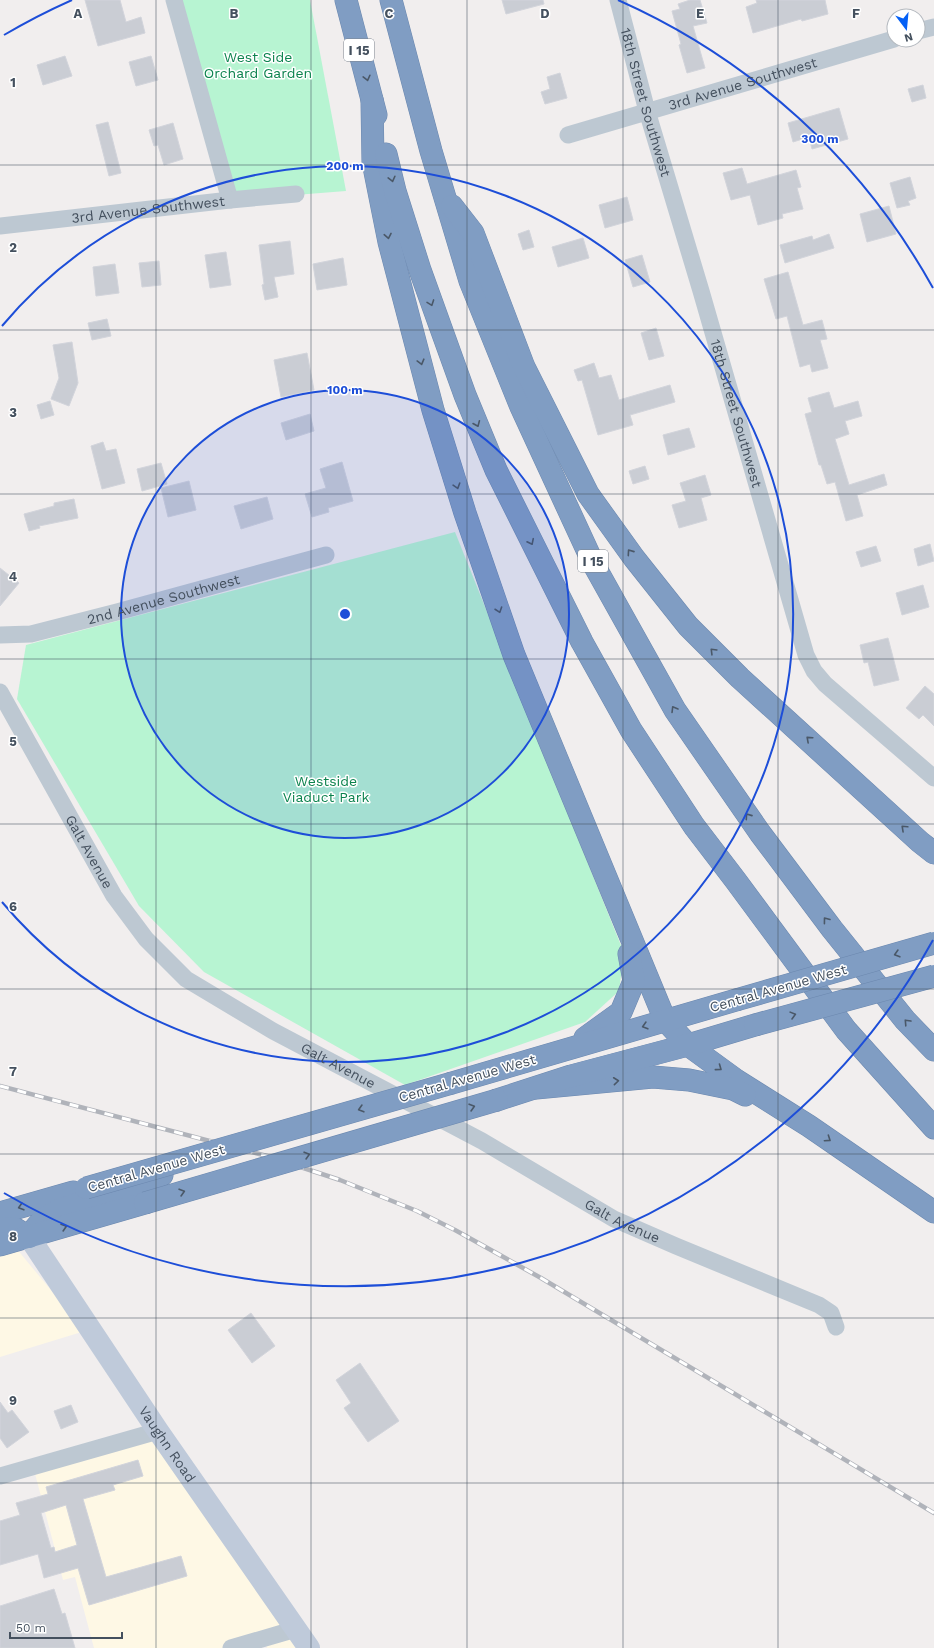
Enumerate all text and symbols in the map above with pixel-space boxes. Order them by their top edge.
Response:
text: A [74,6,83,21]
text: B [230,6,239,21]
text: C [385,6,394,21]
text: D [540,6,550,21]
text: E [696,6,704,21]
text: F [852,6,860,21]
north arrow [886,8,926,48]
street label: 18th Street Southwest [618,26,674,179]
text: N [903,30,914,45]
road number: I 15 [344,39,374,61]
park label: West Side Orchard Garden [204,49,312,81]
street label: 3rd Avenue Southwest [666,54,819,113]
text: 1 [10,75,16,90]
one-way arrow [362,75,370,82]
text: 300 m [801,132,839,146]
text: 200 m [326,159,364,173]
one-way arrow [387,175,396,182]
street label: 3rd Avenue Southwest [71,193,226,226]
one-way arrow [383,233,391,239]
text: 2 [9,240,17,255]
one-way arrow [427,299,435,306]
street label: 18th Street Southwest [707,337,765,490]
one-way arrow [416,358,424,365]
text: 100 m [327,383,363,397]
text: 3 [9,405,17,420]
one-way arrow [472,420,480,428]
one-way arrow [452,483,461,490]
one-way arrow [526,538,534,546]
one-way arrow [627,549,635,556]
road number: I 15 [578,550,608,572]
text: 4 [9,569,18,584]
street label: 2nd Avenue Southwest [85,571,242,627]
one-way arrow [494,606,502,613]
centre of rings [338,607,352,621]
one-way arrow [710,648,718,656]
one-way arrow [672,706,679,713]
text: 5 [9,734,17,749]
one-way arrow [806,737,814,744]
park label: Westside Viaduct Park [283,773,369,805]
street label: Galt Avenue [62,812,116,891]
one-way arrow [745,813,753,820]
one-way arrow [901,825,909,832]
text: 6 [9,899,17,914]
one-way arrow [823,918,830,925]
one-way arrow [893,949,900,958]
street label: Central Avenue West [708,961,848,1015]
one-way arrow [790,1011,796,1019]
one-way arrow [904,1019,912,1027]
one-way arrow [642,1021,649,1030]
street label: Galt Avenue [298,1039,378,1091]
street label: Central Avenue West [397,1051,537,1105]
one-way arrow [715,1063,722,1071]
text: 7 [9,1064,17,1079]
one-way arrow [613,1077,619,1086]
one-way arrow [468,1103,475,1112]
one-way arrow [358,1104,365,1113]
one-way arrow [823,1134,830,1141]
street label: Central Avenue West [86,1141,226,1195]
one-way arrow [303,1151,310,1160]
one-way arrow [178,1188,185,1197]
street label: Galt Avenue [582,1196,662,1246]
one-way arrow [18,1202,25,1211]
one-way arrow [61,1223,68,1232]
text: 8 [9,1229,17,1244]
text: 9 [9,1393,17,1408]
street label: Vaughn Road [136,1403,199,1485]
scale bar [10,1614,122,1640]
text: 50 m [16,1621,46,1635]

